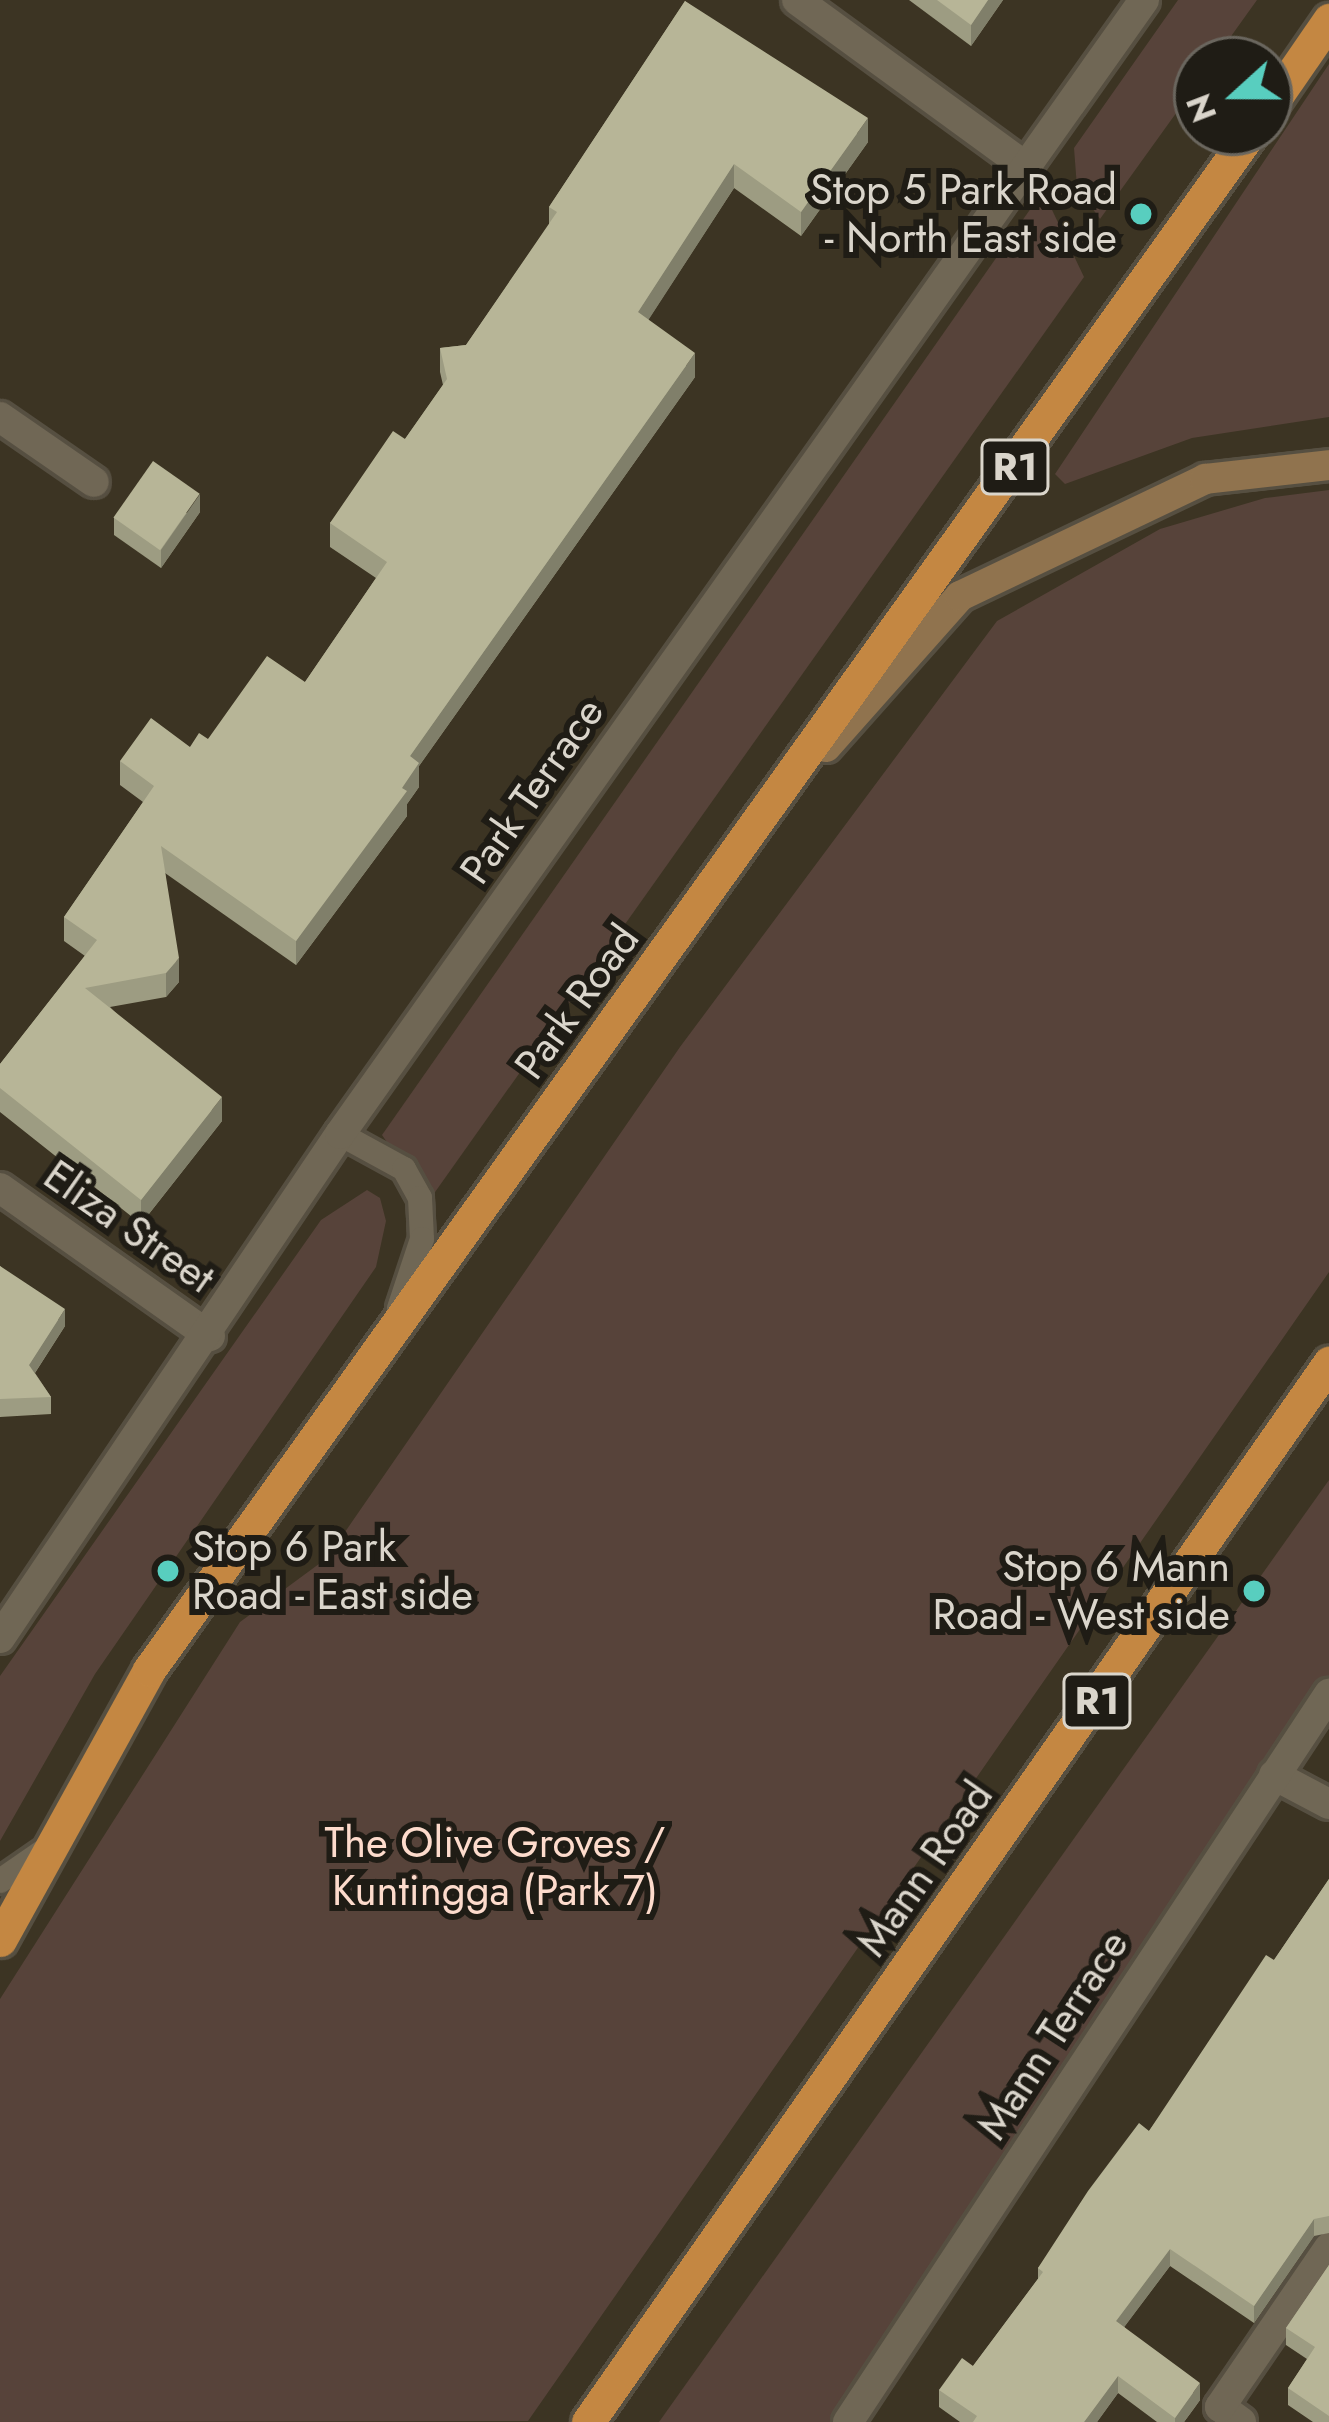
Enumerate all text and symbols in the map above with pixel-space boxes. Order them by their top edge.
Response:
north arrow [1173,36,1293,156]
text: N [1175,87,1228,129]
place label: Stop 5 Park Road - North East side [810,165,1117,264]
marker: Stop 5 Park Road - North East side [1128,201,1154,227]
road number: R1 [979,434,1051,500]
street label: Park Terrace [450,688,614,894]
street label: Park Road [504,915,650,1089]
street label: Eliza Street [34,1150,224,1304]
place label: Stop 6 Park Road - East side [192,1522,473,1620]
place label: Stop 6 Mann Road - West side [933,1542,1230,1640]
marker: Stop 6 Park Road - East side [155,1558,181,1584]
marker: Stop 6 Mann Road - West side [1241,1578,1267,1604]
road number: R1 [1061,1668,1133,1734]
street label: Mann Road [847,1772,1003,1966]
park label: The Olive Groves / Kuntingga (Park 7) [325,1818,665,1916]
street label: Mann Terrace [967,1921,1139,2149]

